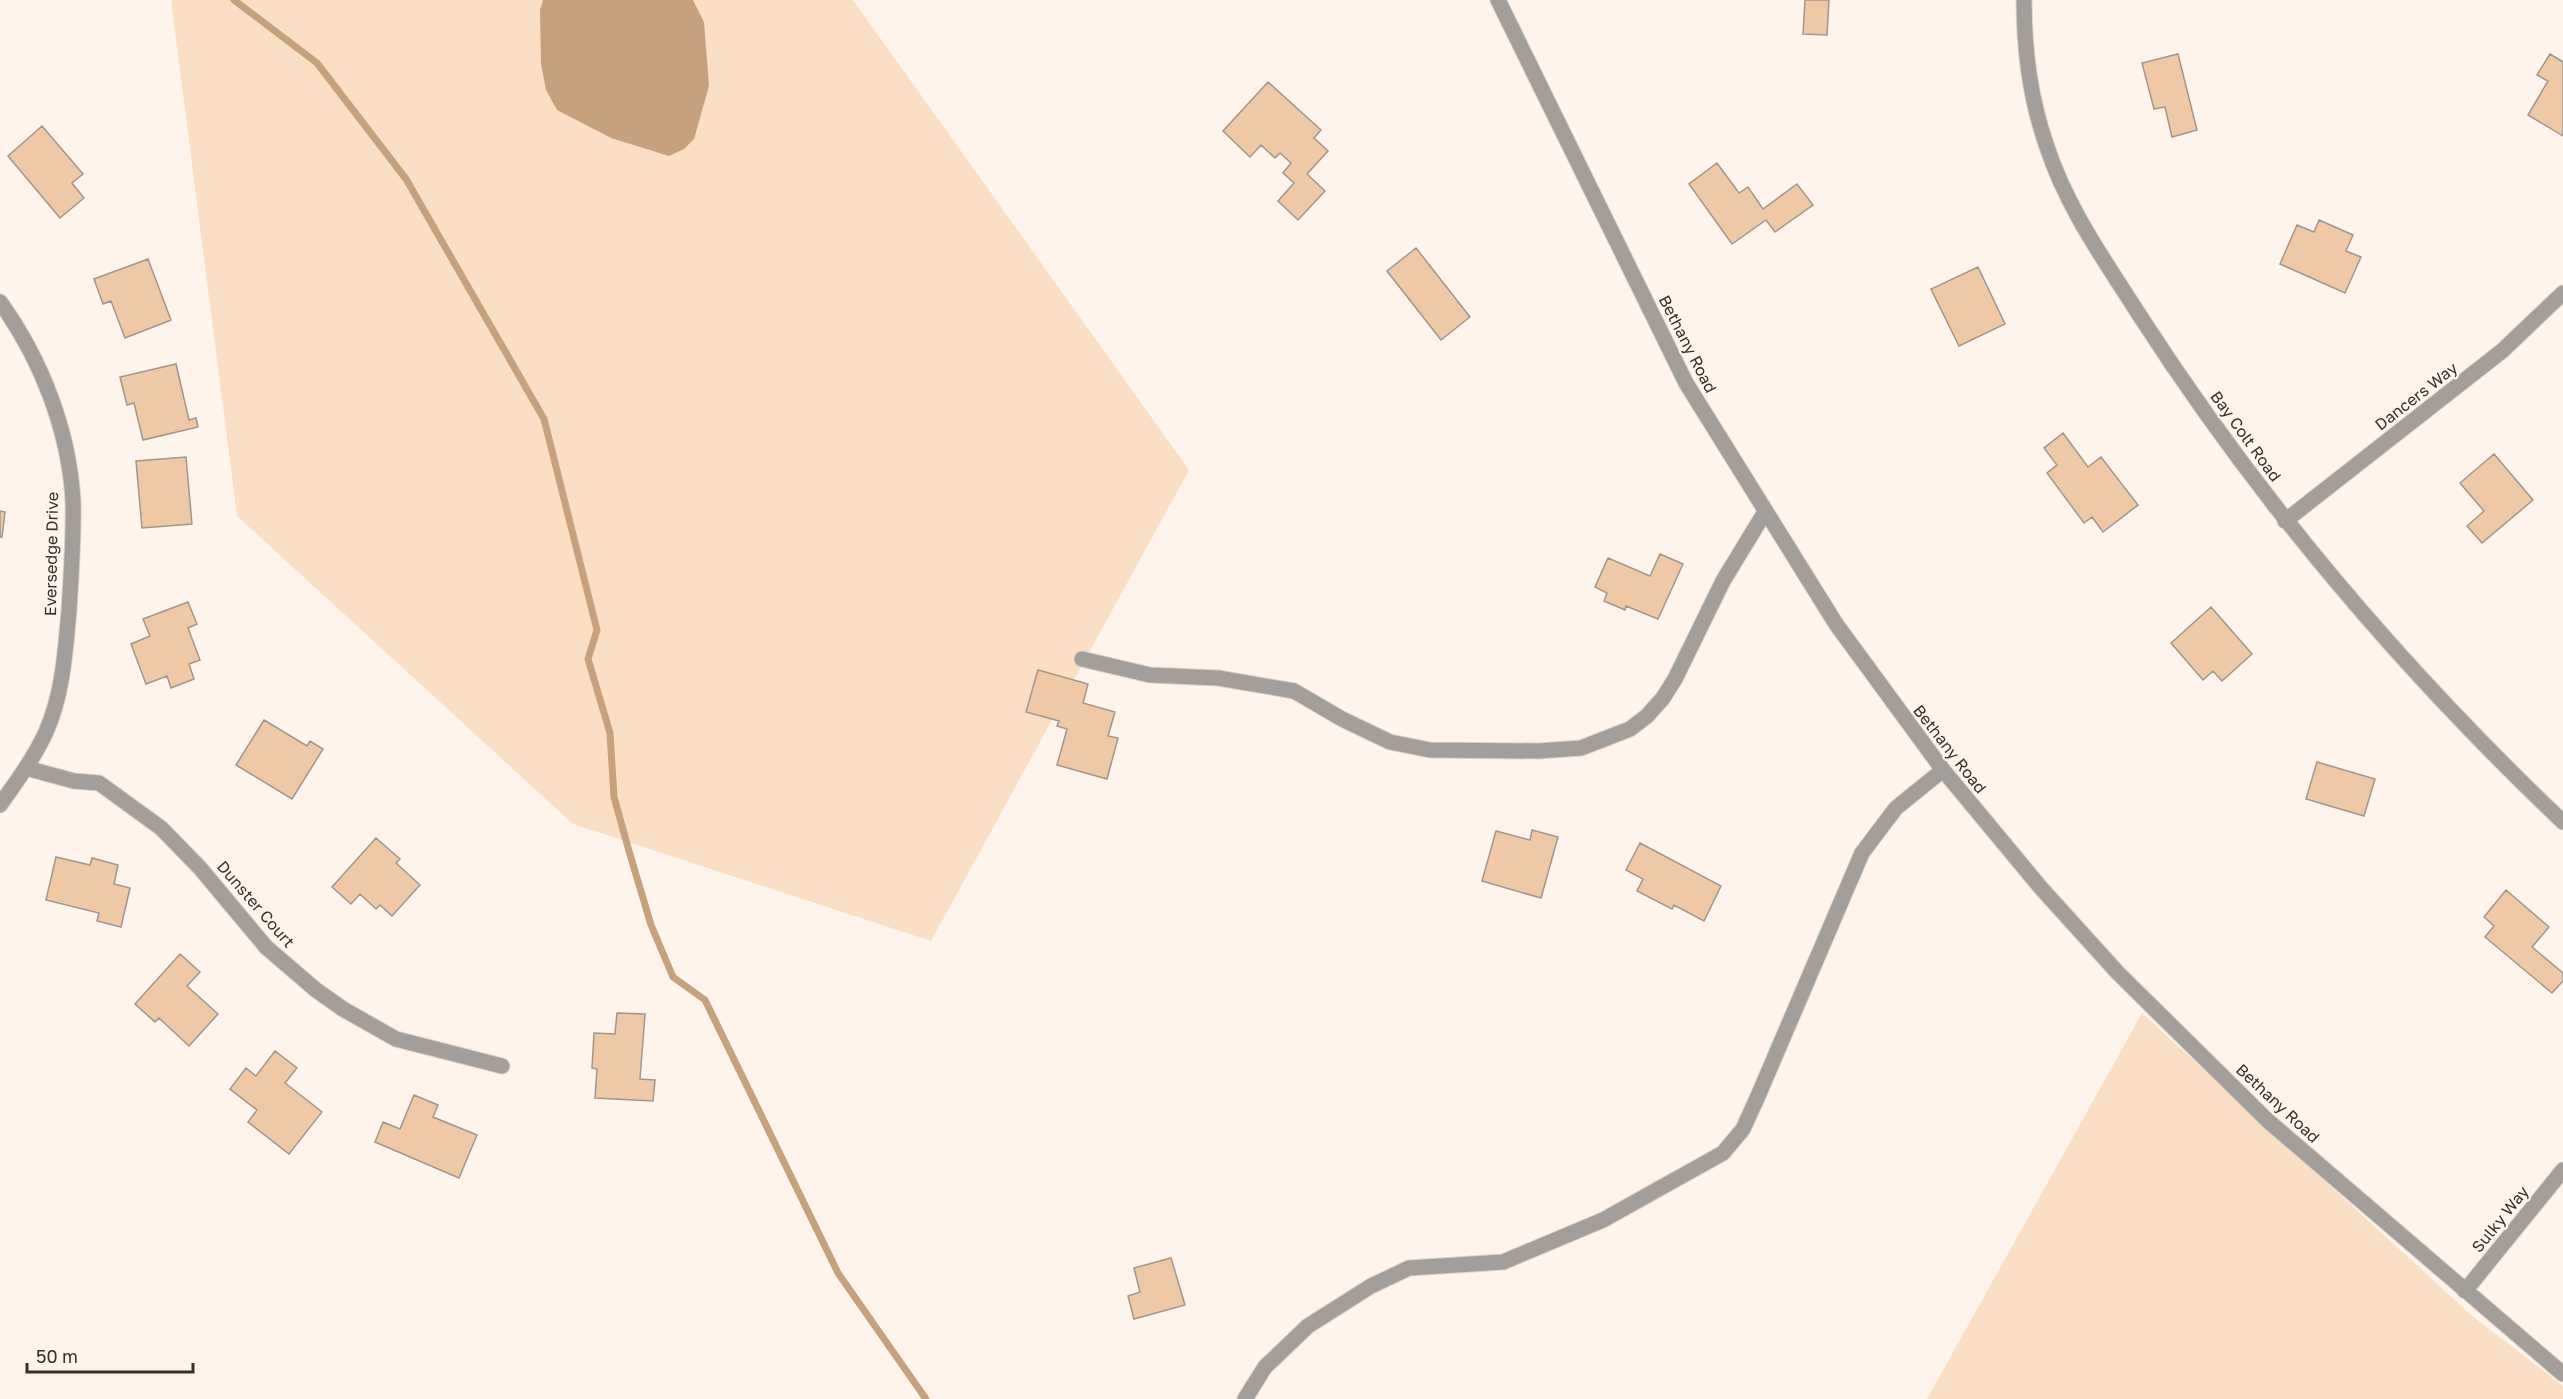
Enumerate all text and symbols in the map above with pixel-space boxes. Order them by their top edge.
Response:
street label: Bethany Road [1655,292,1721,396]
street label: Dancers Way [2371,358,2461,434]
street label: Bay Colt Road [2206,387,2286,485]
street label: Eversedge Drive [40,492,62,616]
street label: Bethany Road [1909,701,1991,797]
street label: Dunster Court [213,857,299,951]
street label: Bethany Road [2232,1059,2324,1147]
street label: Sulky Way [2467,1182,2533,1256]
scale bar [27,1336,194,1374]
text: 50 m [36,1345,78,1367]

